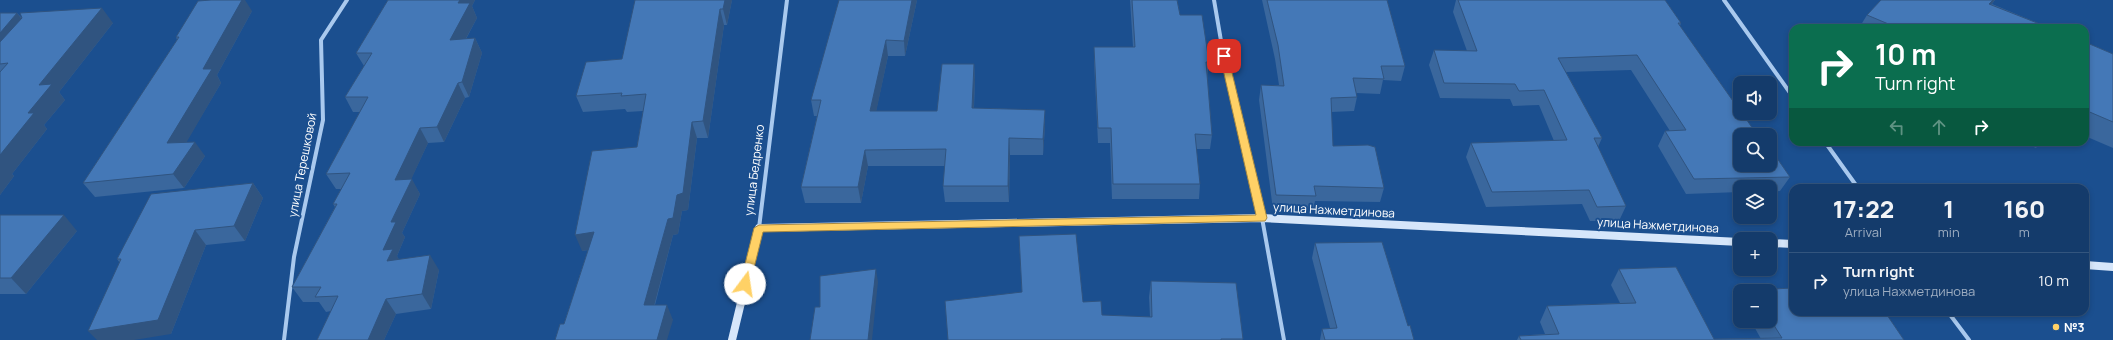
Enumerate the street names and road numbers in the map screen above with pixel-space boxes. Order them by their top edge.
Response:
street label: улица Терешковой [284,111,320,219]
street label: улица Бедренко [740,123,768,217]
street label: улица Нажметдинова [1273,198,1395,222]
street label: улица Нажметдинова [1597,213,1719,237]

